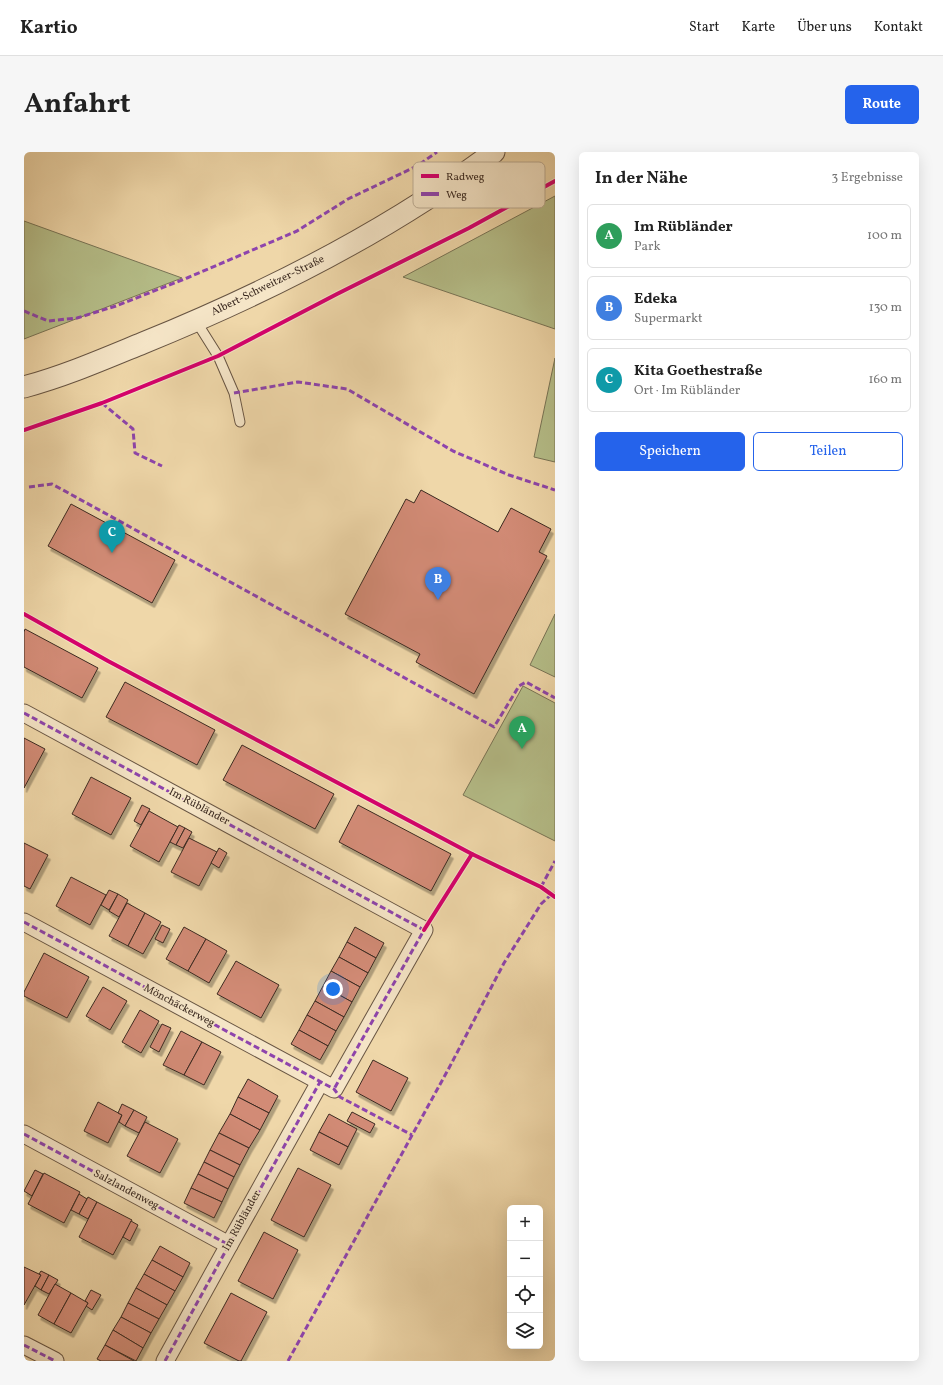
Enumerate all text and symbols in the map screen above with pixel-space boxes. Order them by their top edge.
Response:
text: Kartio [20,15,78,41]
text: Start [689,18,719,37]
text: Karte [741,18,775,37]
text: Über uns [797,18,852,37]
text: Kontakt [874,18,923,37]
text: Anfahrt [24,85,131,124]
button: Route [845,85,919,124]
legend [413,162,545,208]
text: In der Nähe [595,167,688,190]
text: 3 Ergebnisse [832,169,903,187]
text: Radweg [446,170,485,185]
text: Weg [446,188,467,203]
text: Im Rübländer [634,217,733,238]
text: A [604,227,614,245]
text: 100 m [867,227,902,245]
text: Park [634,238,661,256]
street label: Albert-Schweitzer-Straße [209,252,327,320]
text: Edeka [634,289,677,310]
text: B [605,299,613,317]
text: 130 m [869,299,902,317]
text: Supermarkt [634,310,703,328]
text: Kita Goethestraße [634,361,762,382]
text: C [605,371,613,389]
text: 160 m [868,371,902,389]
text: Ort · Im Rübländer [634,382,740,400]
button: Speichern [595,432,745,471]
button: Teilen [753,432,903,471]
pin: C [99,520,125,553]
pin: B [425,567,451,600]
pin: A [509,716,535,749]
street label: Im Rübländer [166,785,232,829]
your location [323,979,343,999]
street label: Mönchäckerweg [141,981,218,1031]
street label: Salzlandenweg [90,1166,162,1214]
street label: Im Rübländer [219,1188,265,1254]
map controls [507,1205,543,1349]
button: + [507,1205,543,1241]
button: − [507,1241,543,1277]
button: locate [507,1277,543,1313]
button: layers [507,1313,543,1349]

